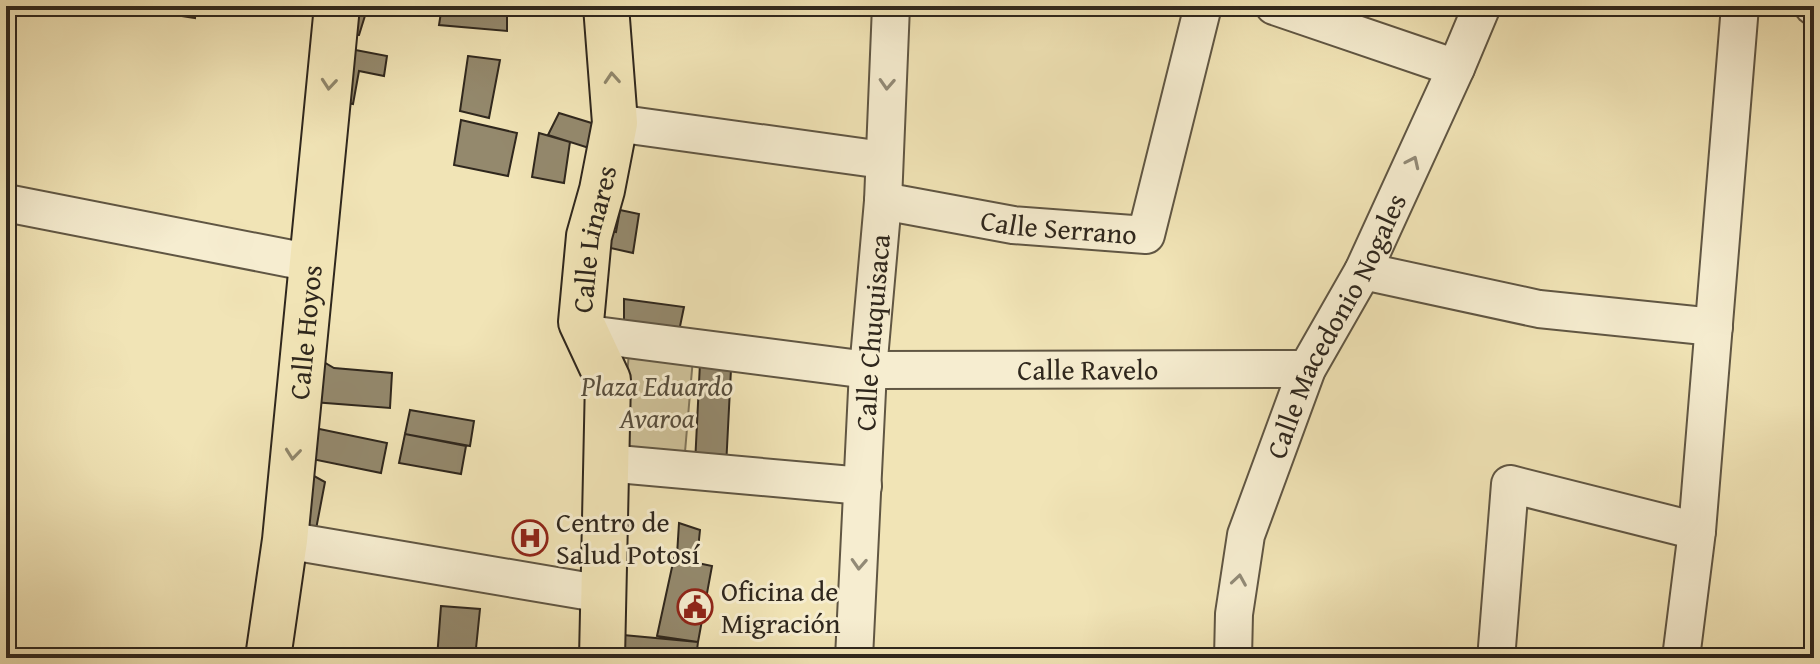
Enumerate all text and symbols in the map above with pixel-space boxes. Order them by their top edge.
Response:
one-way arrow [604,71,621,84]
one-way arrow [321,78,338,91]
one-way arrow [879,78,896,91]
one-way arrow [1404,155,1420,170]
street label: Calle Linares [561,162,626,315]
street label: Calle Macedonio Nogales [1255,186,1416,464]
street label: Calle Serrano [978,198,1138,254]
street label: Calle Chuquisaca [844,232,900,432]
street label: Calle Hoyos [278,263,332,401]
street label: Calle Ravelo [1017,348,1158,390]
park label: Plaza Eduardo Avaroa [580,365,733,438]
one-way arrow [285,448,302,461]
place label: Centro de Salud Potosí [556,501,701,574]
hospital icon: Centro de Salud Potosí [511,519,549,557]
one-way arrow [851,558,868,571]
place label: Oficina de Migración [721,570,841,643]
one-way arrow [1230,574,1247,587]
public building icon: Oficina de Migración [676,588,714,626]

